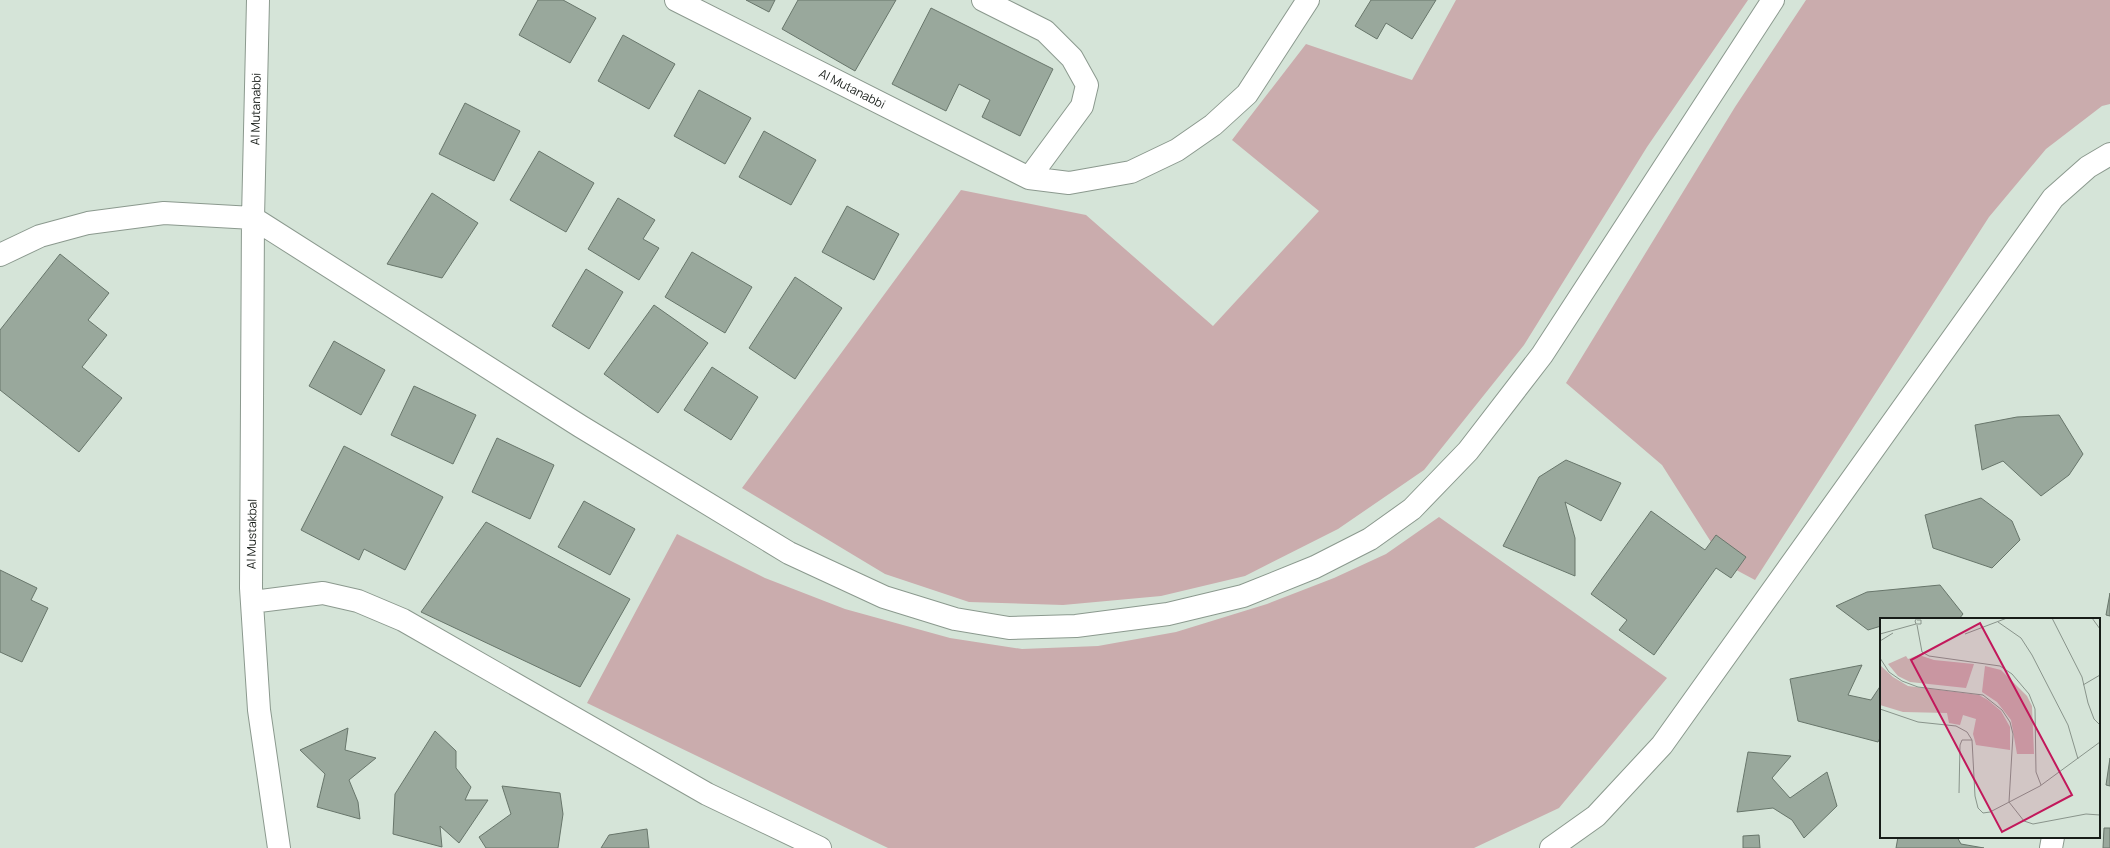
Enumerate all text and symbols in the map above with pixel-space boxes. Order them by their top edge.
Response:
street label: Al Mutanabbi [816,65,888,113]
street label: Al Mutanabbi [246,73,265,145]
street label: Al Mustakbal [242,499,261,569]
inset map [1880,618,2100,838]

